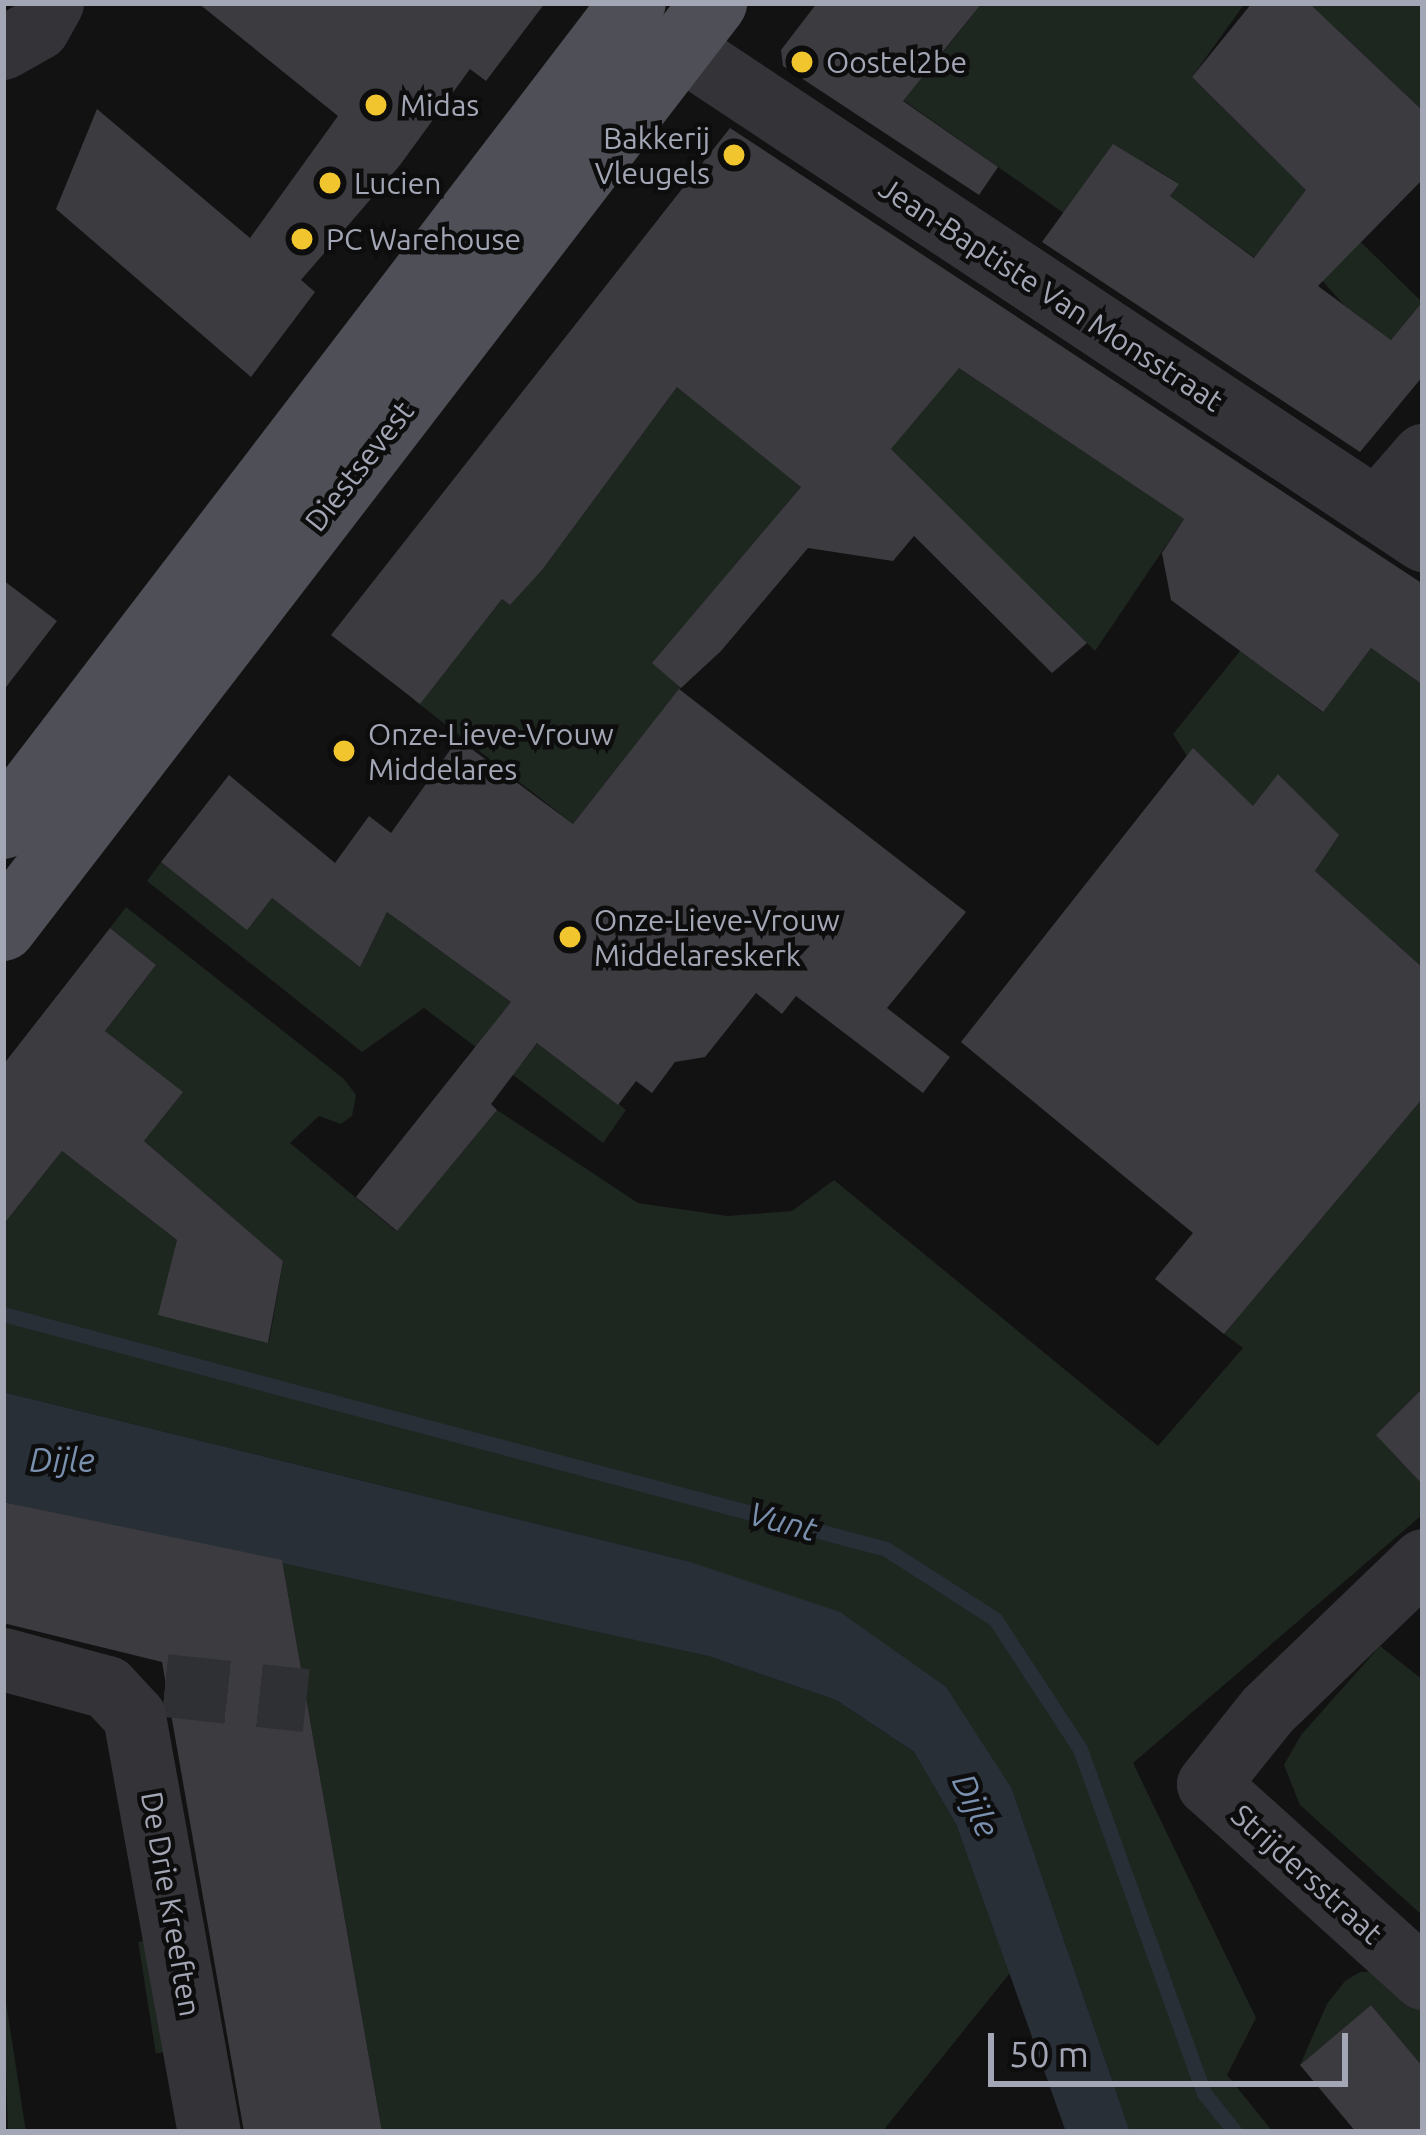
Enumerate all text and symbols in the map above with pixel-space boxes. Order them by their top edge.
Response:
place label: Oostel2be [826,44,967,80]
marker: Oostel2be [789,49,815,75]
place label: Midas [400,87,479,123]
marker: Midas [363,92,389,118]
place label: Bakkerij Vleugels [595,120,710,190]
marker: Bakkerij Vleugels [721,142,747,168]
place label: Lucien [354,165,441,201]
street label: Jean-Baptiste Van Monsstraat [872,169,1230,419]
marker: Lucien [317,170,343,196]
place label: PC Warehouse [326,221,521,257]
marker: PC Warehouse [289,226,315,252]
street label: Diestsevest [297,394,421,538]
place label: Onze-Lieve-Vrouw Middelares [368,716,614,786]
marker: Onze-Lieve-Vrouw Middelares [331,738,357,764]
place label: Onze-Lieve-Vrouw Middelareskerk [594,902,840,972]
marker: Onze-Lieve-Vrouw Middelareskerk [557,924,583,950]
water label: Dijle [29,1440,95,1480]
water label: Vunt [745,1493,821,1549]
water label: Dijle [944,1767,1008,1843]
street label: De Drie Kreeften [134,1789,208,2019]
street label: Strijdersstraat [1224,1797,1390,1951]
scale bar [994,2009,1354,2083]
text: 50 m [1009,2033,1089,2074]

